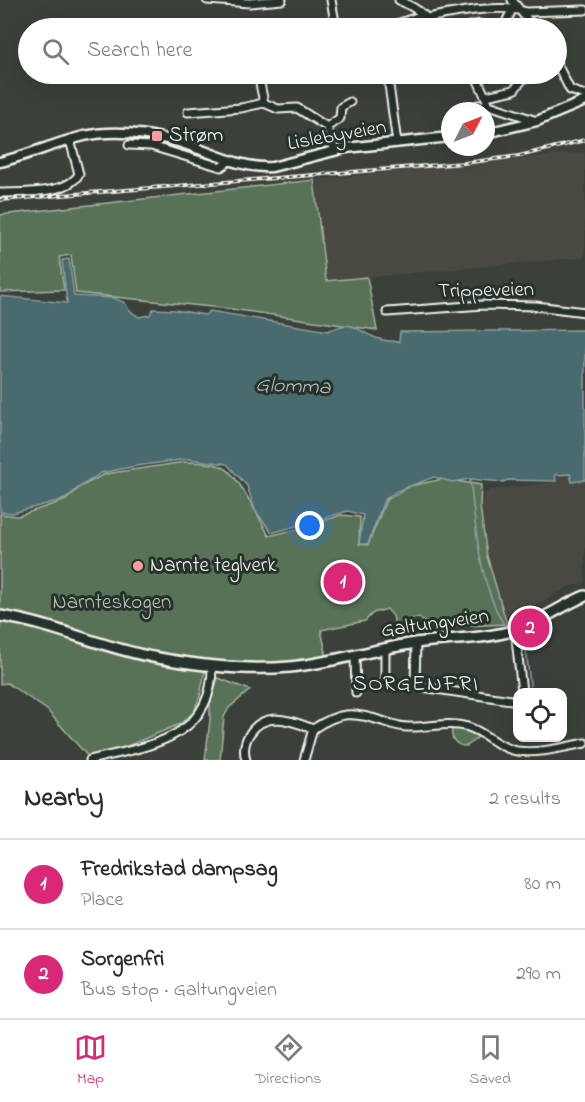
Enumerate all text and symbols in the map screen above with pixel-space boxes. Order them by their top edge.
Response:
search box [18,18,567,84]
icon: search [39,35,72,68]
text: Search here [87,35,192,67]
north arrow [441,102,495,156]
street label: Lislebyveien [285,113,389,161]
place label: Strøm [169,121,223,151]
marker: Strøm [150,129,164,143]
street label: Trippeveien [438,275,534,307]
water label: Glomma [255,370,332,404]
your location [295,511,324,540]
place label: Narnte teglverk [150,551,277,583]
marker: Narnte teglverk [131,559,145,573]
pin: 1 [324,560,362,604]
park label: Narnteskogen [53,588,171,620]
street label: Galtungveien [379,602,491,648]
pin: 2 [510,606,550,650]
district label: SORGENFRI [353,669,479,701]
map controls [513,688,567,742]
button: locate [513,688,567,742]
text: Nearby [24,780,103,818]
text: 2 results [489,785,561,814]
text: Fredrikstad dampsag [81,854,278,886]
text: 1 [40,870,47,899]
text: 80 m [524,870,561,899]
text: Place [81,886,123,915]
text: Sorgenfri [81,944,164,976]
text: 2 [39,960,48,989]
text: 290 m [516,960,561,989]
text: Bus stop · Galtungveien [81,976,277,1005]
tab: Map [74,1031,107,1091]
tab: Directions [255,1031,321,1091]
tab: Saved [469,1031,511,1091]

